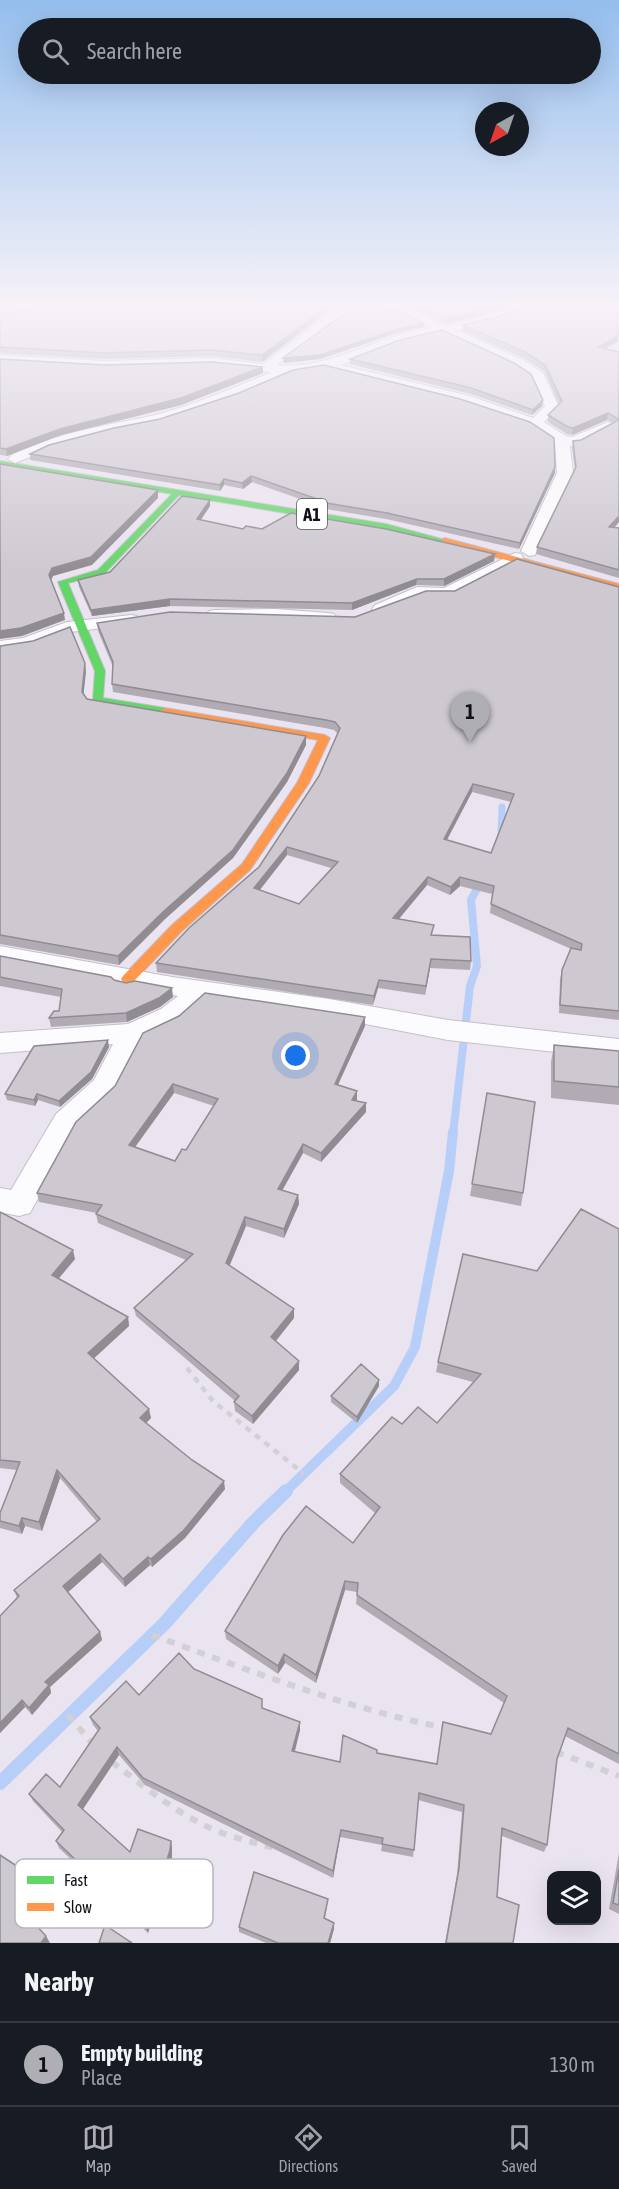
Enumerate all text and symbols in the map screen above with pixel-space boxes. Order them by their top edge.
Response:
search box [18,18,601,84]
icon: search [39,35,72,68]
text: Search here [87,38,182,64]
north arrow [475,102,529,156]
road number: A1 [297,499,327,529]
pin: 1 [450,692,490,742]
your location [281,1041,310,1070]
legend [15,1859,213,1928]
text: Fast [64,1871,88,1889]
map controls [547,1871,601,1925]
button: layers [547,1871,601,1925]
text: Slow [64,1898,92,1916]
text: Nearby [24,1967,94,1997]
text: Empty building [81,2040,202,2066]
text: 1 [39,2053,48,2076]
text: 130 m [550,2053,595,2076]
text: Place [81,2066,122,2089]
tab: Map [82,2121,115,2175]
tab: Directions [278,2121,338,2175]
tab: Saved [502,2121,537,2175]

